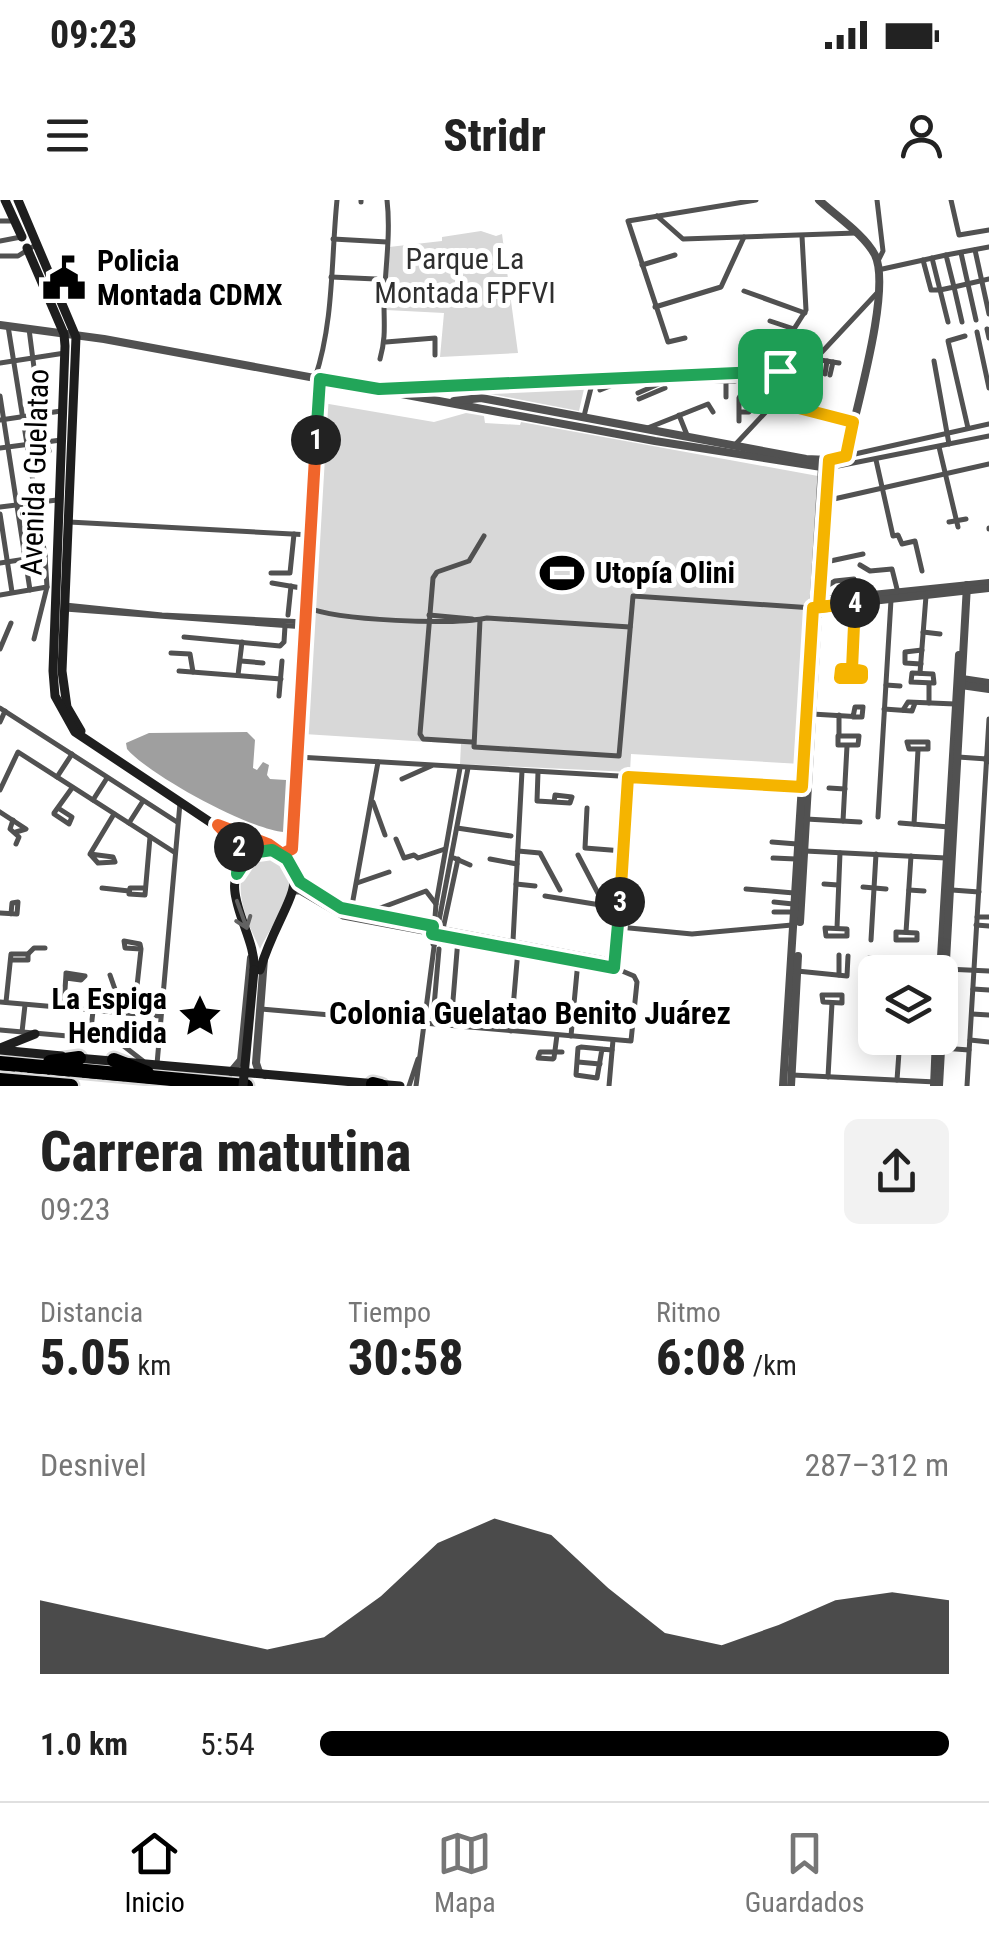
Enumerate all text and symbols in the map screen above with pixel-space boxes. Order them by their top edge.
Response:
text: 09:23 [50,13,137,57]
icon: menu [40,108,95,163]
icon: person [894,108,949,163]
text: Stridr [443,109,546,162]
park label: Parque La Montada FPFVI [374,241,556,310]
place label: Policia Montada CDMX [97,243,283,312]
public building icon: Policia Montada CDMX [40,254,88,302]
pin [738,329,823,414]
icon: arrive [753,344,808,399]
street label: Avenida Guelatao [13,368,56,576]
pin: 1 [291,415,341,465]
text: 1 [309,423,323,456]
sports icon: Utopía Olini [538,549,586,597]
place label: Utopía Olini [595,555,735,590]
pin: 4 [830,578,880,628]
text: 4 [848,586,862,619]
pin: 2 [214,822,264,872]
text: 2 [232,830,246,863]
pin: 3 [595,877,645,927]
text: 3 [613,885,627,918]
one-way arrow [234,898,252,929]
map controls [858,955,958,1055]
button: layers [858,955,958,1055]
place label: La Espiga Hendida [52,981,167,1050]
place icon: La Espiga Hendida [176,992,224,1040]
district label: Colonia Guelatao Benito Juárez [329,994,731,1032]
button: share [844,1119,949,1224]
text: Carrera matutina [40,1120,411,1184]
text: 09:23 [40,1190,111,1228]
text: Distancia [40,1296,143,1329]
text: Tiempo [348,1296,431,1329]
text: Ritmo [656,1296,721,1329]
text: 5.05 [40,1329,131,1387]
text: 30:58 [348,1329,464,1387]
text: 6:08 [656,1329,746,1387]
text: km [131,1349,171,1382]
text: /km [746,1349,797,1382]
text: Desnivel [40,1446,147,1484]
text: 287–312 m [804,1446,949,1484]
text: 1.0 km [40,1725,128,1763]
text: 5:54 [200,1725,255,1763]
tab: Inicio [125,1826,185,1919]
tab: Mapa [434,1826,496,1919]
tab: Guardados [745,1826,864,1919]

